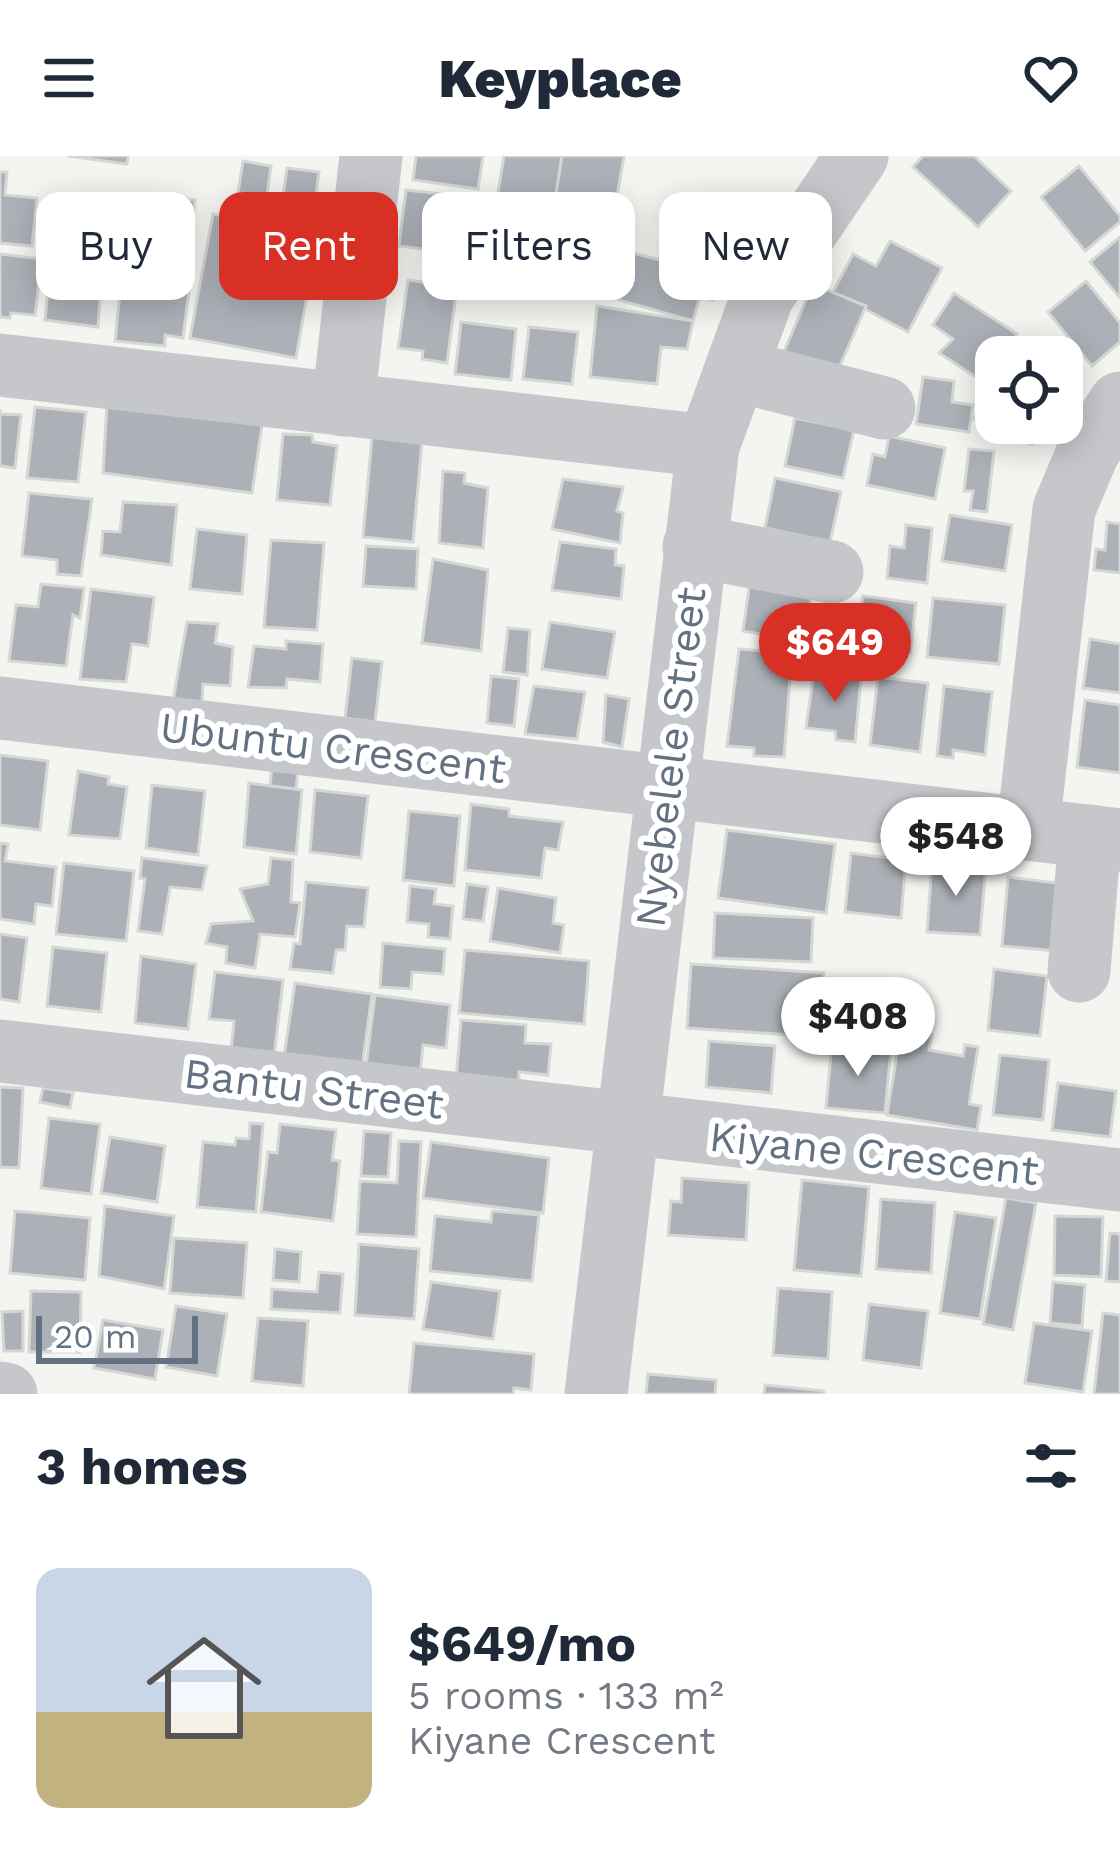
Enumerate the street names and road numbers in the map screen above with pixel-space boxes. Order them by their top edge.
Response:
street label: Nyebelele Street [625,584,716,930]
street label: Ubuntu Crescent [157,702,509,793]
street label: Bantu Street [181,1048,447,1129]
street label: Kiyane Crescent [707,1112,1041,1195]

